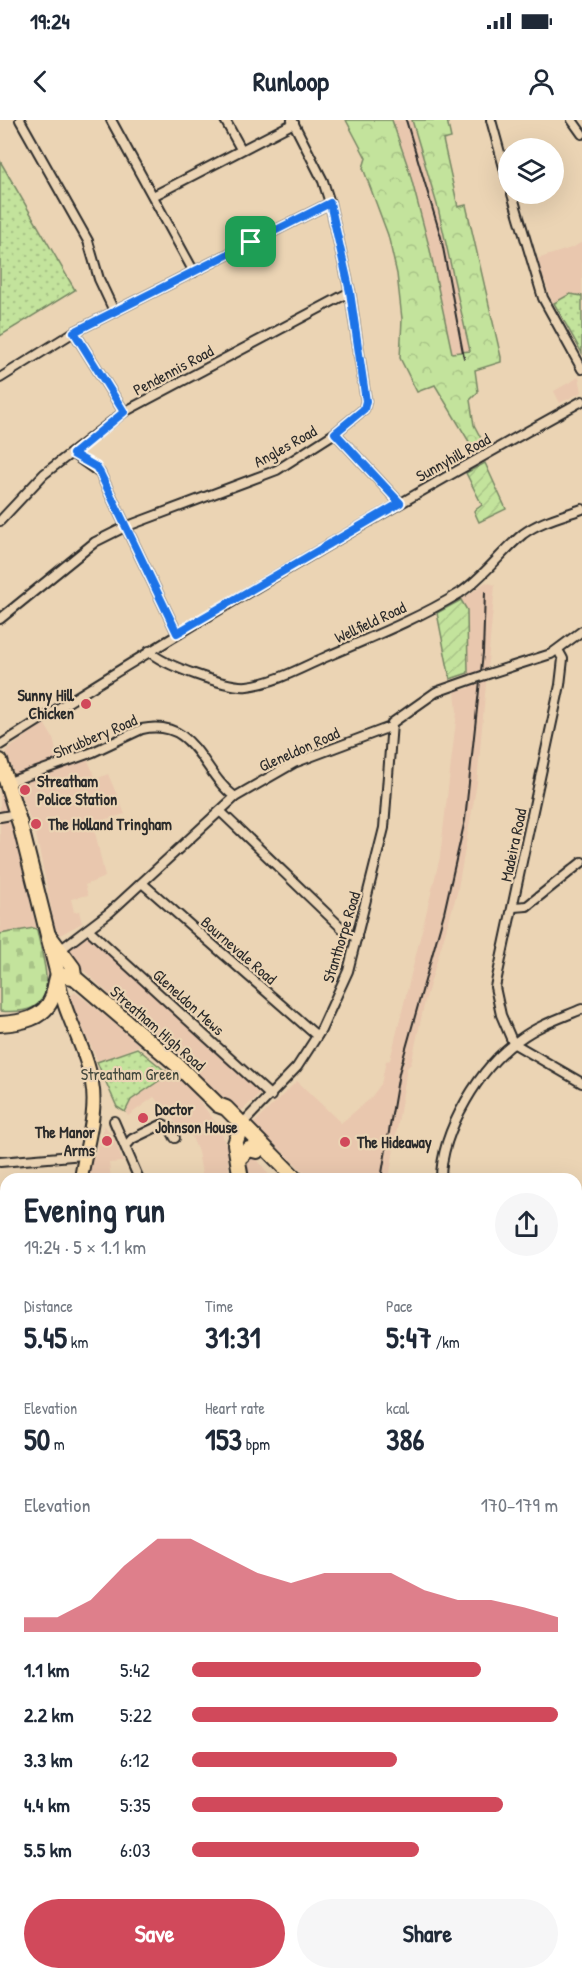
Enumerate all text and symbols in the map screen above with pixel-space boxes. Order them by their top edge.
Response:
text: 19:24 [30,6,70,36]
text: Runloop [253,63,329,99]
icon: back [24,65,57,98]
icon: person [525,65,558,98]
map controls [498,138,564,204]
button: layers [498,138,564,204]
pin [225,216,276,267]
icon: arrive [234,225,267,258]
street label: Pendennis Road [129,340,217,400]
street label: Angles Road [250,420,320,472]
street label: Sunnyhill Road [412,427,494,487]
street label: Wellfield Road [331,596,409,648]
place label: Sunny Hill Chicken [17,684,75,724]
marker: Sunny Hill Chicken [79,697,93,711]
street label: Shrubbery Road [50,708,140,764]
street label: Gleneldon Road [255,721,343,777]
place label: Streatham Police Station [37,770,117,810]
marker: Streatham Police Station [18,783,32,797]
street label: Madeira Road [495,806,531,884]
place label: The Holland Tringham [47,813,172,836]
marker: The Holland Tringham [29,817,43,831]
street label: Stanthorpe Road [317,889,365,985]
street label: Bournevale Road [196,911,282,989]
street label: Gleneldon Mews [148,964,230,1040]
street label: Streatham High Road [106,980,210,1076]
park label: Streatham Green [81,1063,179,1085]
place label: Doctor Johnson House [155,1098,238,1138]
marker: Doctor Johnson House [136,1111,150,1125]
place label: The Manor Arms [34,1121,96,1161]
place label: The Hideaway [356,1131,432,1154]
marker: The Manor Arms [100,1134,114,1148]
marker: The Hideaway [338,1135,352,1149]
text: Evening run [24,1188,165,1232]
button: share [495,1193,558,1256]
text: 19:24 · 5 × 1.1 km [24,1233,146,1260]
text: Distance [24,1295,73,1317]
text: Time [205,1295,233,1317]
text: Pace [386,1295,413,1317]
text: 5.45 [24,1317,67,1357]
text: 31:31 [205,1317,261,1357]
text: 5:47 [386,1317,432,1357]
text: km [67,1331,88,1353]
text: /km [432,1331,460,1353]
text: Elevation [24,1397,77,1419]
text: Heart rate [205,1397,265,1419]
text: kcal [386,1397,409,1419]
text: 50 [24,1419,50,1459]
text: 153 [205,1419,242,1459]
text: 386 [386,1419,424,1459]
text: m [50,1433,65,1455]
text: bpm [242,1433,270,1455]
text: Elevation [24,1491,90,1518]
text: 170–179 m [481,1491,558,1518]
text: 1.1 km [24,1656,69,1683]
text: 5:42 [120,1656,150,1683]
text: 2.2 km [24,1701,74,1728]
text: 5:22 [120,1701,152,1728]
text: 3.3 km [24,1746,73,1773]
text: 6:12 [120,1746,149,1773]
text: 4.4 km [24,1791,70,1818]
text: 5:35 [120,1791,151,1818]
text: 5.5 km [24,1836,72,1863]
text: 6:03 [120,1836,151,1863]
button: Save [24,1899,285,1968]
button: Share [297,1899,558,1968]

